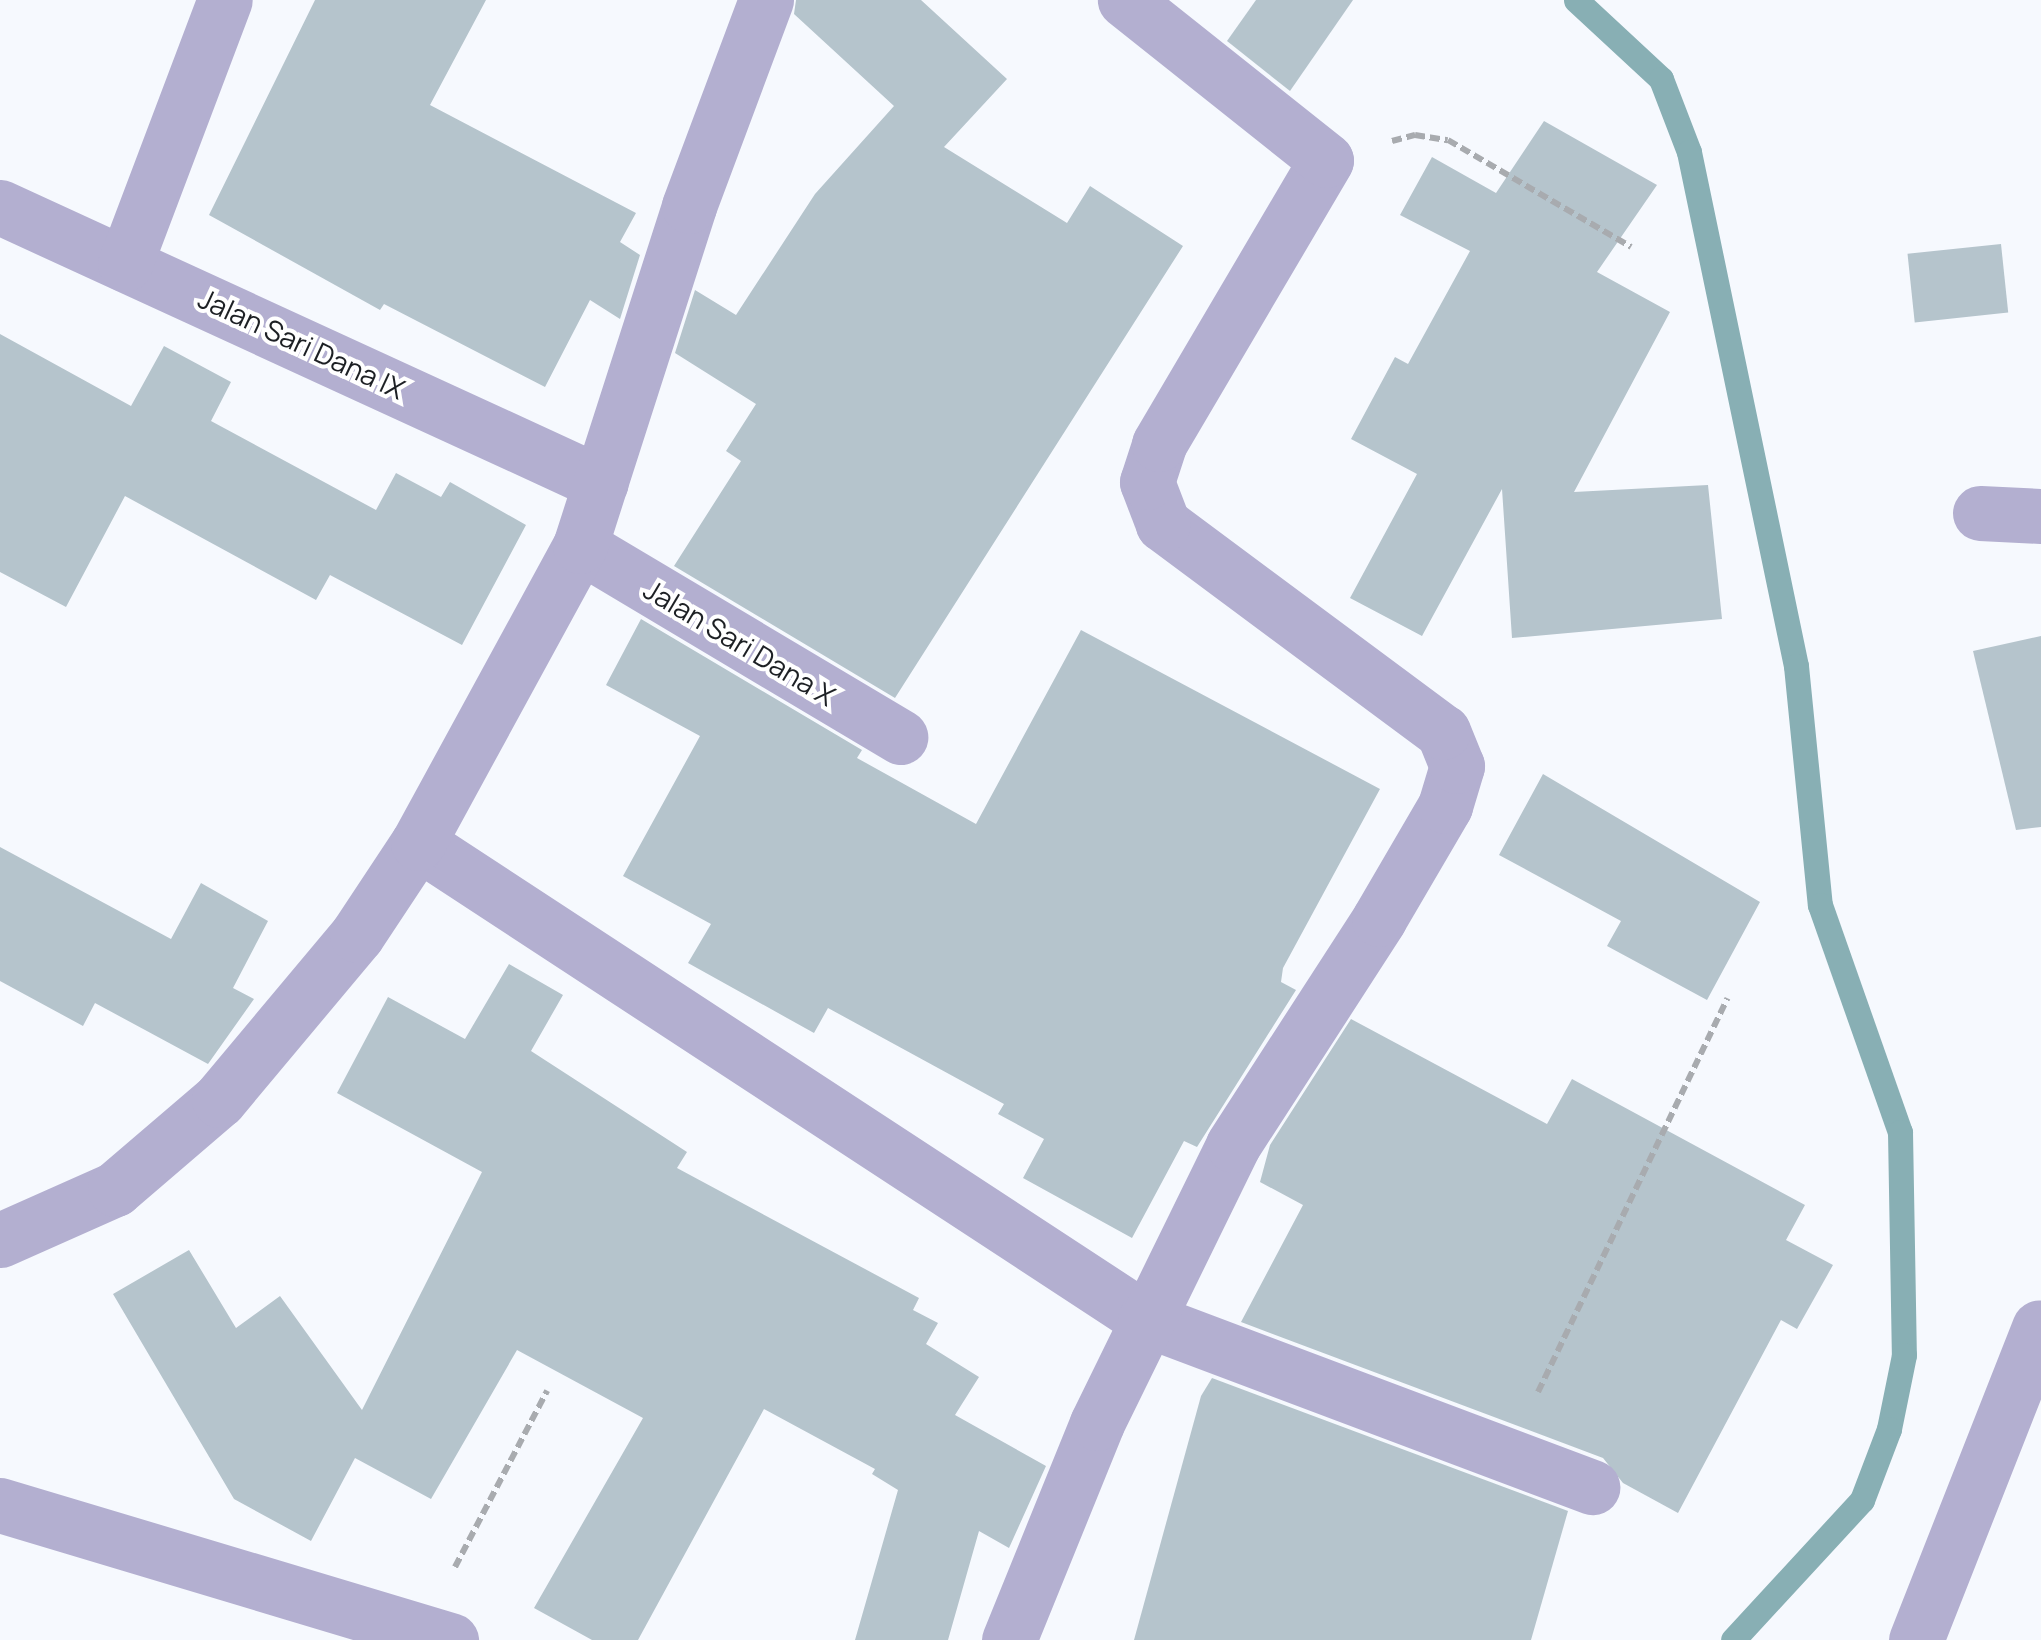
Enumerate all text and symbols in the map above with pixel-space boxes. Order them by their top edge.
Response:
street label: Jalan Sari Dana IX [194,281,410,405]
street label: Jalan Sari Dana X [638,572,842,712]

